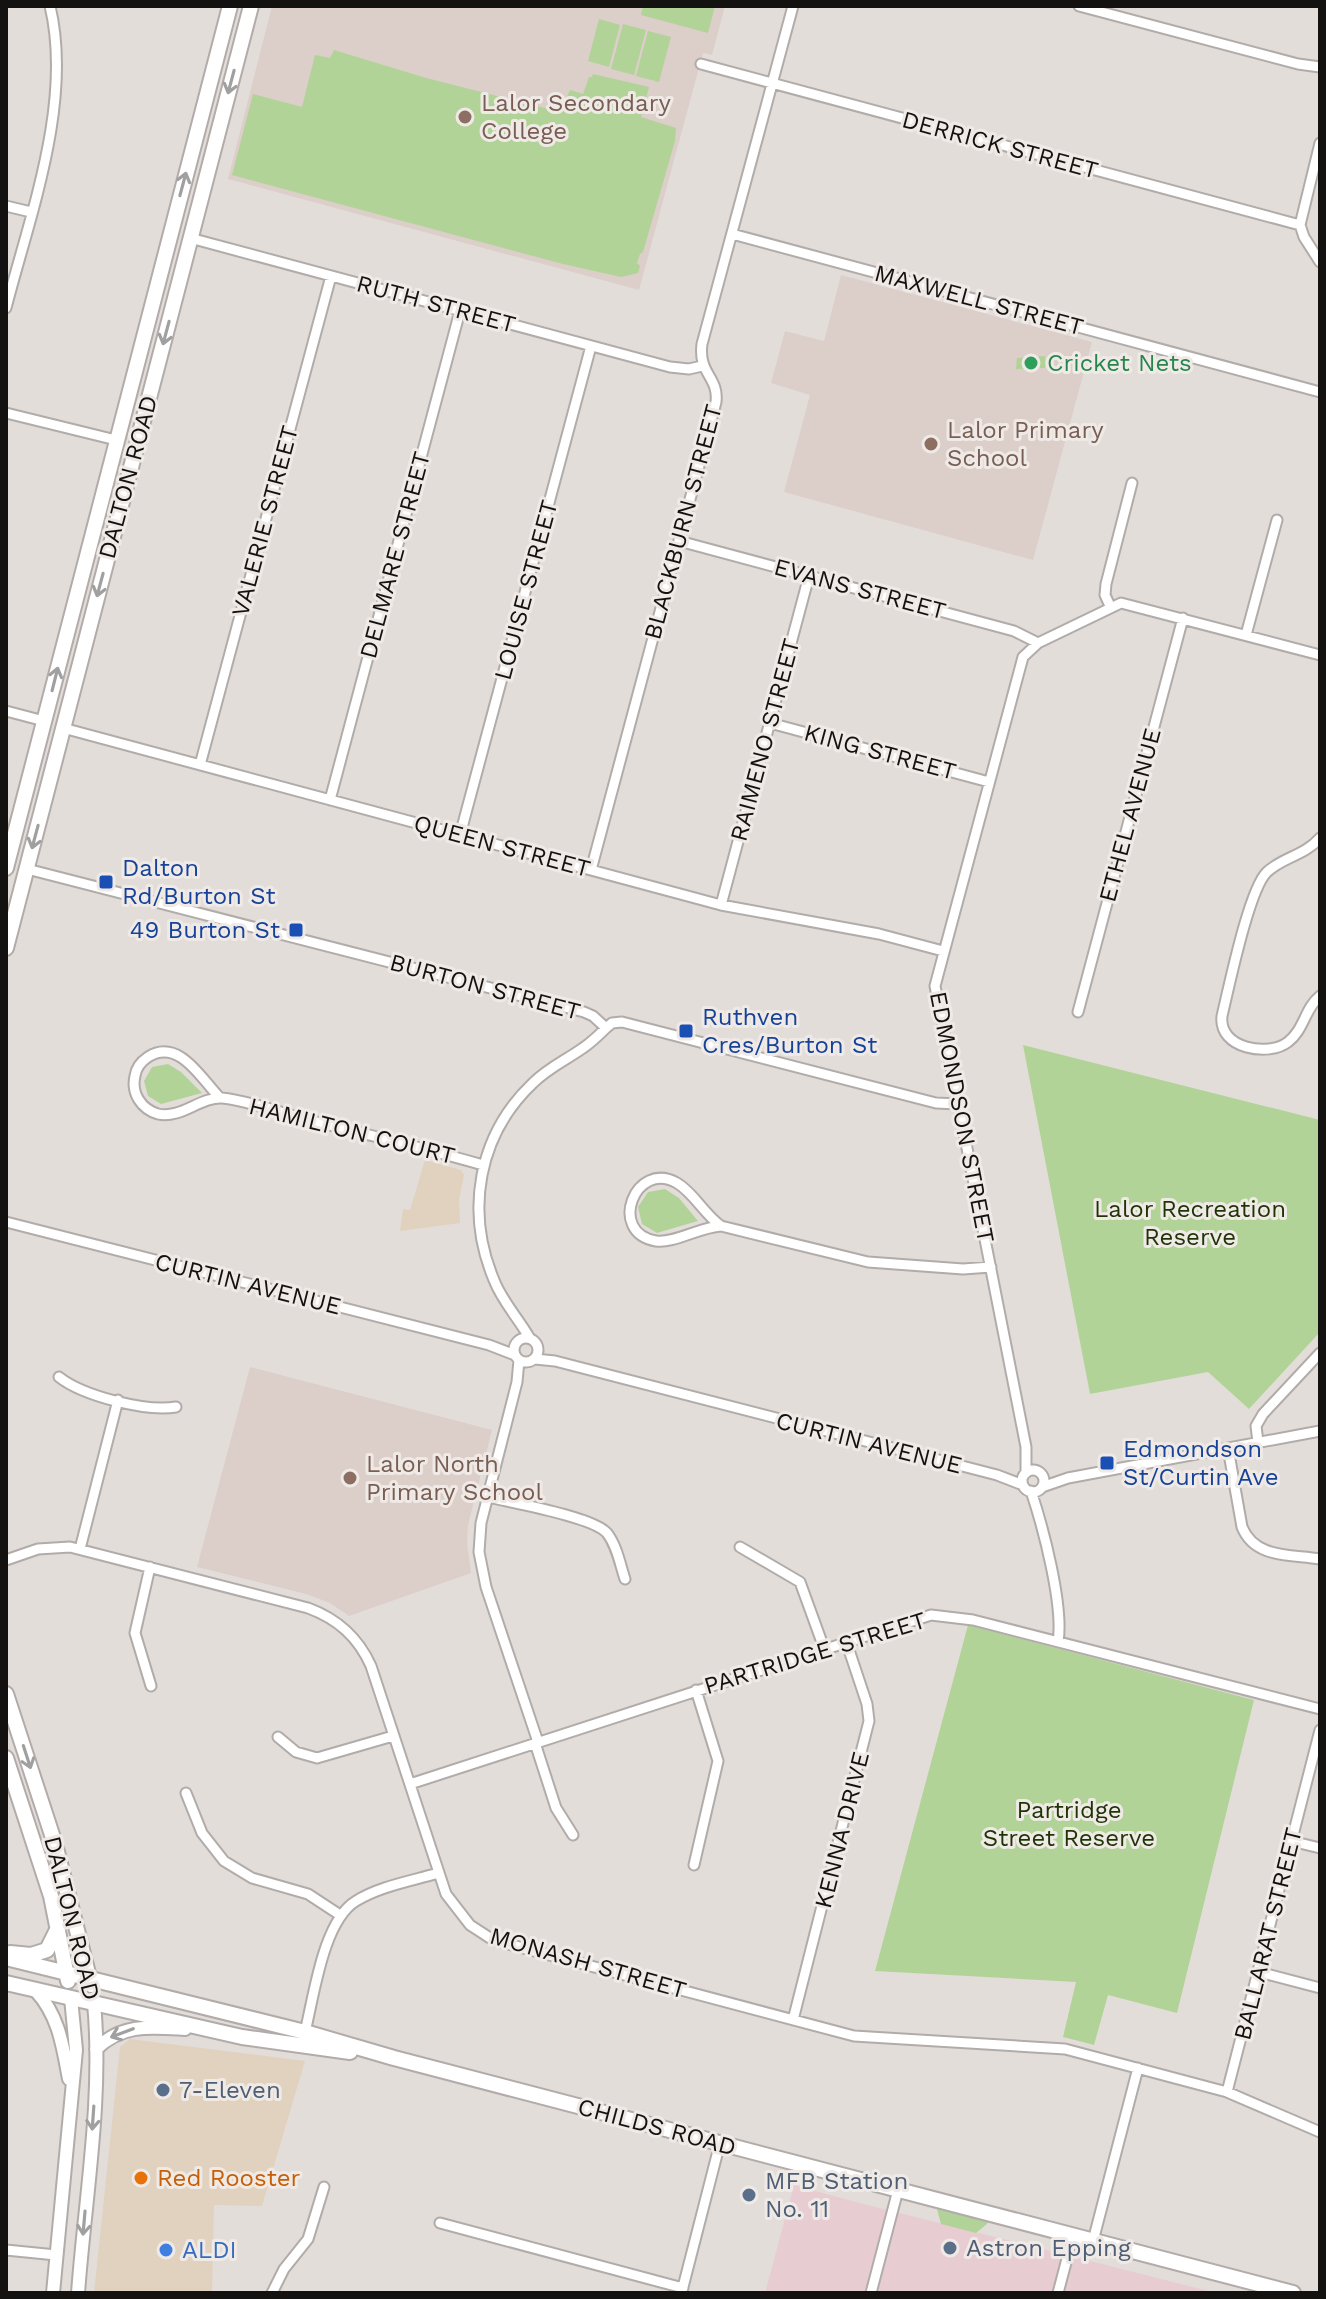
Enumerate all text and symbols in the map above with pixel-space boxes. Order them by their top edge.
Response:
one-way arrow [222,68,237,94]
place label: Lalor Secondary College [481,89,671,145]
street label: DERRICK STREET [899,105,1101,185]
marker: Lalor Secondary College [456,108,474,126]
one-way arrow [177,171,192,197]
street label: MAXWELL STREET [871,259,1087,341]
street label: RUTH STREET [353,269,519,339]
one-way arrow [157,320,172,346]
place label: Cricket Nets [1047,349,1192,377]
marker: Cricket Nets [1022,354,1040,372]
street label: DALTON ROAD [93,392,163,562]
street label: BLACKBURN STREET [638,401,728,643]
place label: Lalor Primary School [947,416,1104,472]
street label: VALERIE STREET [226,423,304,619]
marker: Lalor Primary School [922,435,940,453]
street label: DELMARE STREET [354,449,436,661]
street label: LOUISE STREET [489,497,563,683]
street label: EVANS STREET [771,553,949,625]
one-way arrow [92,571,107,597]
street label: RAIMENO STREET [724,636,806,844]
one-way arrow [48,667,63,693]
street label: KING STREET [801,718,959,786]
street label: ETHEL AVENUE [1093,725,1167,905]
street label: QUEEN STREET [411,809,593,883]
one-way arrow [27,823,42,849]
place label: Dalton Rd/Burton St [122,854,276,910]
marker: Dalton Rd/Burton St [97,873,115,891]
place label: 49 Burton St [130,916,280,944]
marker: 49 Burton St [287,921,305,939]
street label: BURTON STREET [387,948,583,1026]
street label: EDMONDSON STREET [924,989,1000,1245]
place label: Ruthven Cres/Burton St [702,1003,877,1059]
marker: Ruthven Cres/Burton St [677,1022,695,1040]
street label: HAMILTON COURT [246,1092,458,1170]
park label: Lalor Recreation Reserve [1094,1195,1286,1251]
street label: CURTIN AVENUE [152,1247,344,1321]
street label: CURTIN AVENUE [773,1406,965,1480]
place label: Edmondson St/Curtin Ave [1123,1435,1279,1491]
place label: Lalor North Primary School [366,1450,544,1506]
marker: Edmondson St/Curtin Ave [1098,1454,1116,1472]
marker: Lalor North Primary School [341,1469,359,1487]
street label: PARTRIDGE STREET [701,1606,929,1700]
one-way arrow [21,1744,35,1769]
street label: KENNA DRIVE [809,1749,875,1911]
park label: Partridge Street Reserve [983,1796,1155,1852]
street label: BALLARAT STREET [1228,1825,1308,2043]
street label: DALTON ROAD [38,1833,106,2003]
street label: MONASH STREET [487,1922,689,2004]
one-way arrow [110,2026,135,2041]
place label: 7-Eleven [179,2076,281,2104]
marker: 7-Eleven [154,2081,172,2099]
street label: CHILDS ROAD [575,2092,739,2162]
one-way arrow [85,2104,100,2131]
place label: Red Rooster [157,2164,301,2192]
place label: MFB Station No. 11 [765,2167,908,2223]
marker: Red Rooster [132,2169,150,2187]
marker: MFB Station No. 11 [740,2186,758,2204]
one-way arrow [76,2209,91,2236]
place label: Astron Epping [966,2234,1131,2262]
place label: ALDI [182,2236,237,2264]
marker: Astron Epping [941,2239,959,2257]
marker: ALDI [157,2241,175,2259]

